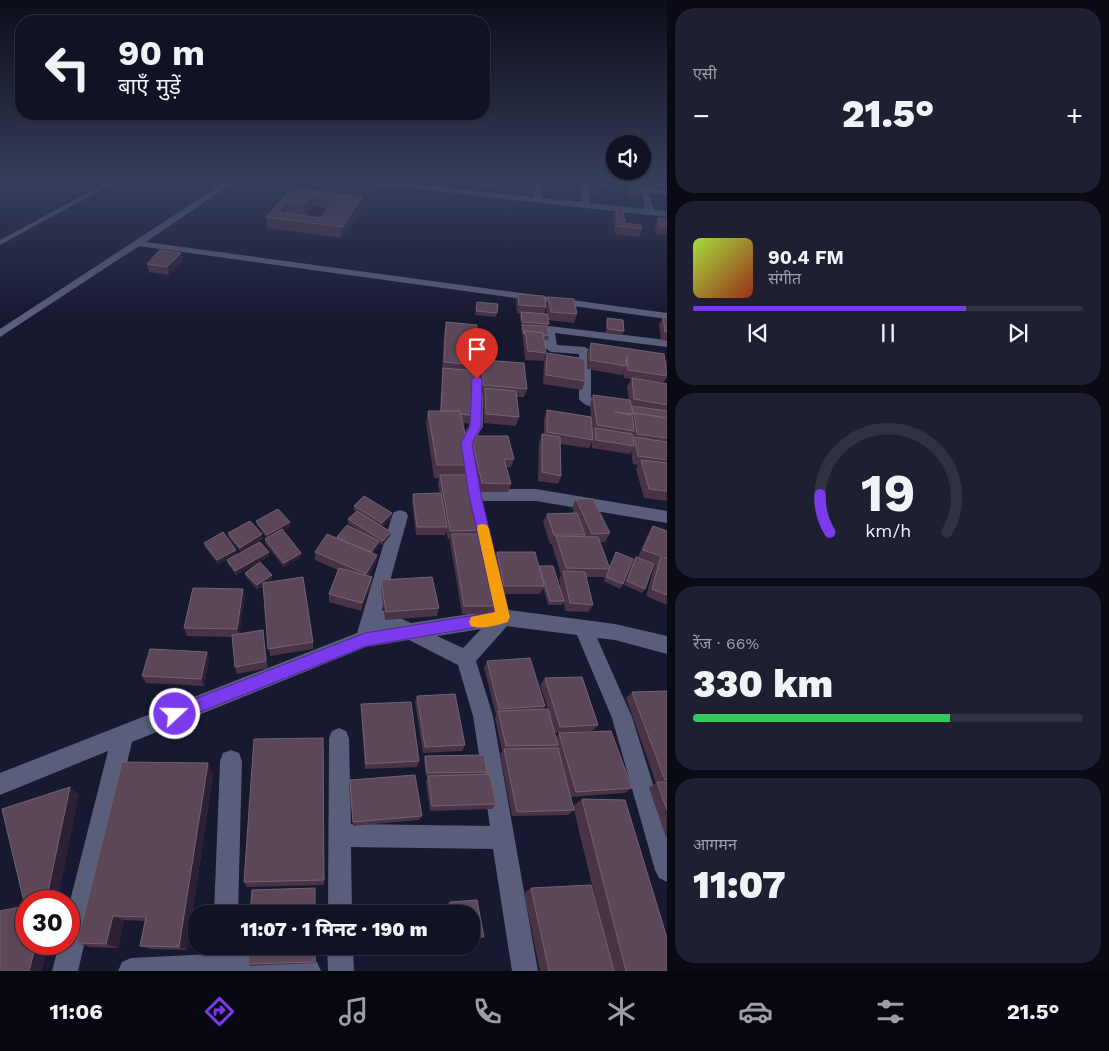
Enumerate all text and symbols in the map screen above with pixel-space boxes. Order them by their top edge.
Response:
text: 90 m [118,32,205,74]
icon: left [35,35,100,100]
text: एसी [693,64,717,83]
text: बाएँ मुड़ें [118,74,181,99]
text: 21.5° [842,92,934,136]
text: − [693,99,710,132]
text: + [1066,99,1083,132]
map controls [606,135,651,180]
button: sound [606,135,651,180]
text: 90.4 FM [768,246,844,269]
text: संगीत [768,269,801,288]
icon: previous [744,319,772,347]
icon: pause [874,319,902,347]
icon: next [1004,319,1032,347]
pin [456,328,498,379]
icon: arrive [463,335,491,363]
text: 19 [861,463,915,524]
text: km/h [865,520,911,541]
text: रेंज · 66% [693,634,759,653]
text: 330 km [693,662,833,706]
position arrow [148,687,200,739]
text: आगमन [693,835,737,854]
text: 11:07 [693,863,786,907]
speed limit sign: 30 [15,890,80,955]
text: 11:07 · 1 मिनट · 190 m [240,918,428,941]
icon: directions [202,994,237,1029]
icon: music [336,994,371,1029]
icon: phone [470,994,505,1029]
icon: climate [604,994,639,1029]
icon: car [738,994,773,1029]
icon: filters [873,994,908,1029]
text: 11:06 [50,999,103,1024]
text: 21.5° [1007,999,1059,1024]

